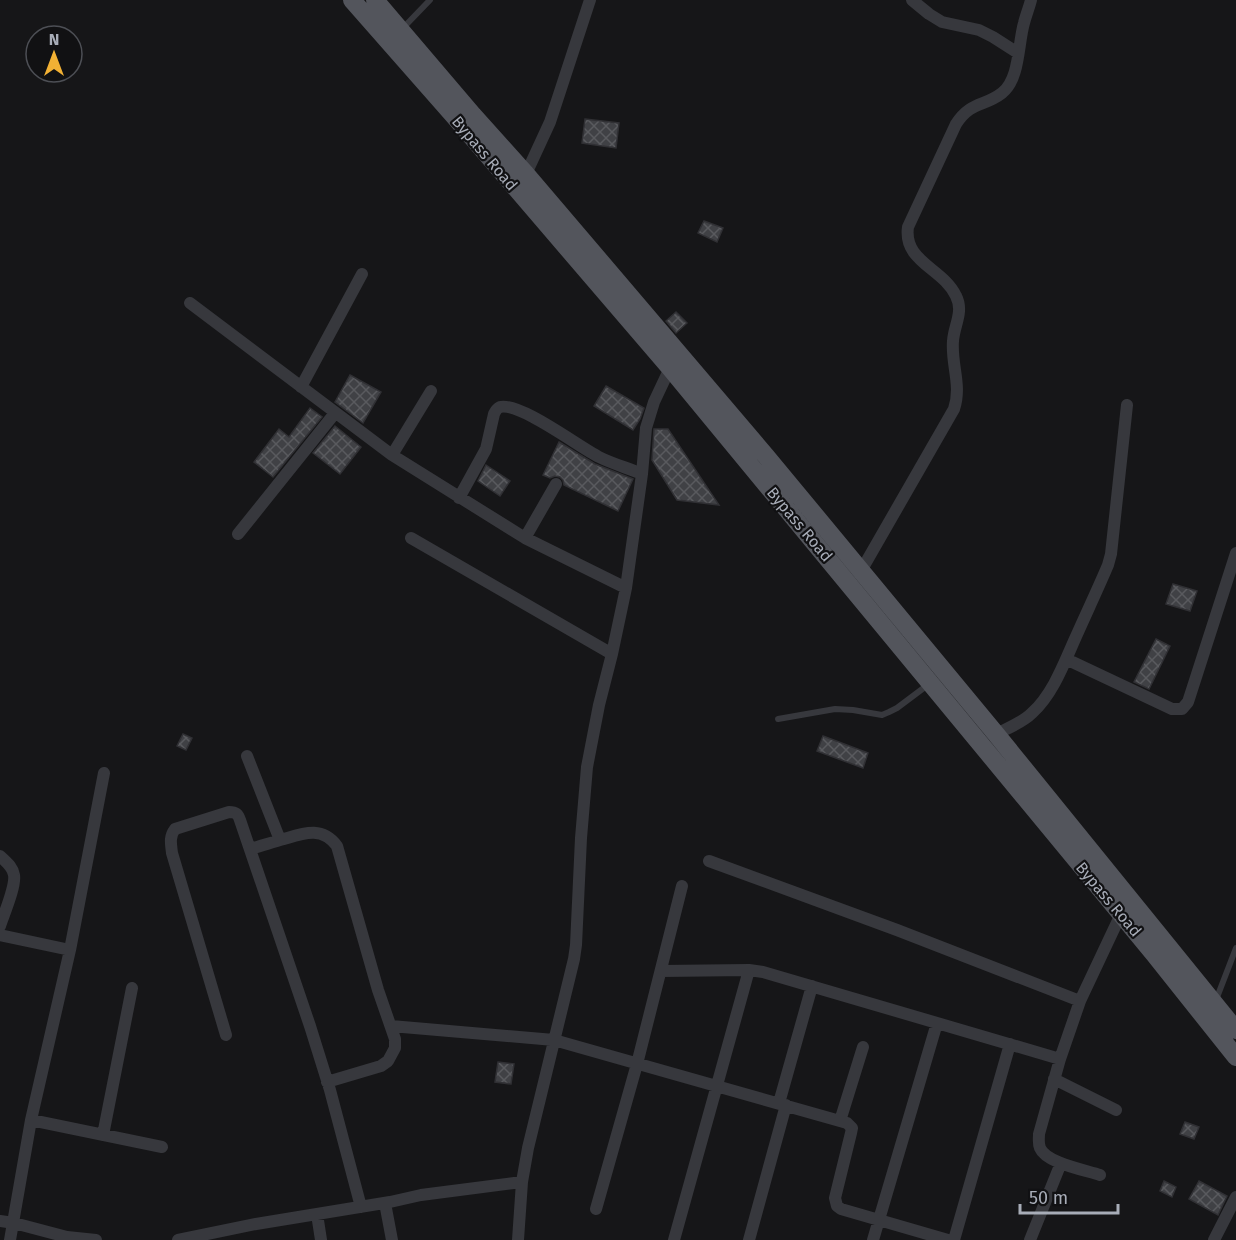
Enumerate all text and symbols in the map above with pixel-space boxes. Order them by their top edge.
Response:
north arrow [24,24,84,84]
text: N [49,30,59,49]
street label: Bypass Road [448,112,521,194]
street label: Bypass Road [763,483,836,565]
street label: Bypass Road [1072,858,1145,940]
scale bar [1020,1177,1118,1215]
text: 50 m [1029,1187,1068,1209]

